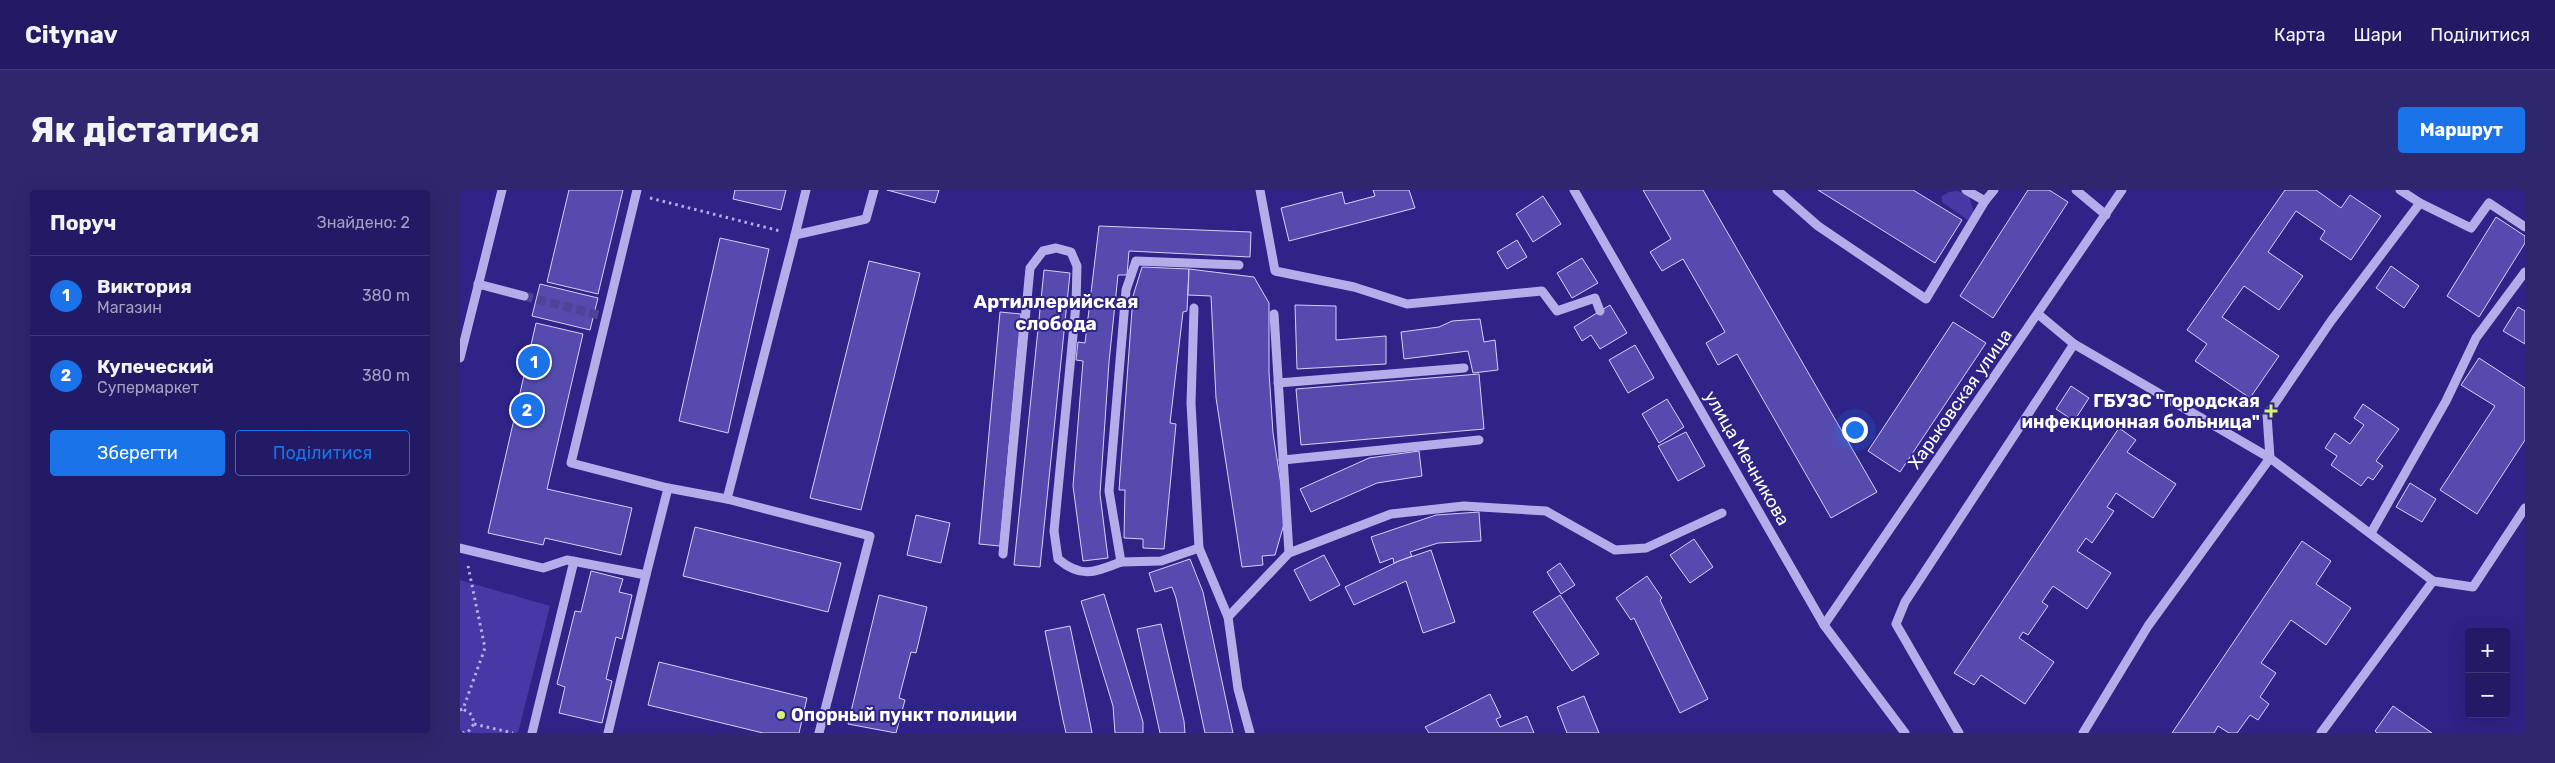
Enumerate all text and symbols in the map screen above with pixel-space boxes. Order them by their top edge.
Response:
text: Citynav [25,21,118,49]
text: Карта [2274,24,2325,46]
text: Шари [2353,24,2402,46]
text: Поділитися [2430,24,2530,46]
button: Маршрут [2398,107,2525,153]
text: Як дістатися [30,109,260,151]
text: Поруч [50,210,116,235]
text: Знайдено: 2 [317,213,410,232]
text: Виктория [97,275,192,298]
text: 1 [62,286,70,305]
text: 380 m [362,286,410,305]
district label: Артиллерийская слобода [974,290,1138,335]
text: Магазин [97,298,162,317]
street label: Харьковская улица [1903,325,2017,473]
pin: 1 [518,343,550,381]
text: Купеческий [97,355,214,378]
text: 2 [61,366,71,385]
text: 380 m [362,366,410,385]
text: Супермаркет [97,378,199,397]
street label: улица Мечникова [1699,387,1795,529]
place label: ГБУЗС "Городская инфекционная больница" [2022,390,2260,433]
pin: 2 [511,391,543,429]
marker: ГБУЗС "Городская инфекционная больница" [2264,404,2278,418]
your location [1842,417,1868,443]
button: Зберегти [50,430,225,476]
button: Поділитися [235,430,410,476]
map controls [2465,628,2510,718]
button: + [2465,628,2510,673]
button: − [2465,673,2510,718]
place label: Опорный пункт полиции [791,704,1017,726]
marker: Опорный пункт полиции [775,709,787,721]

